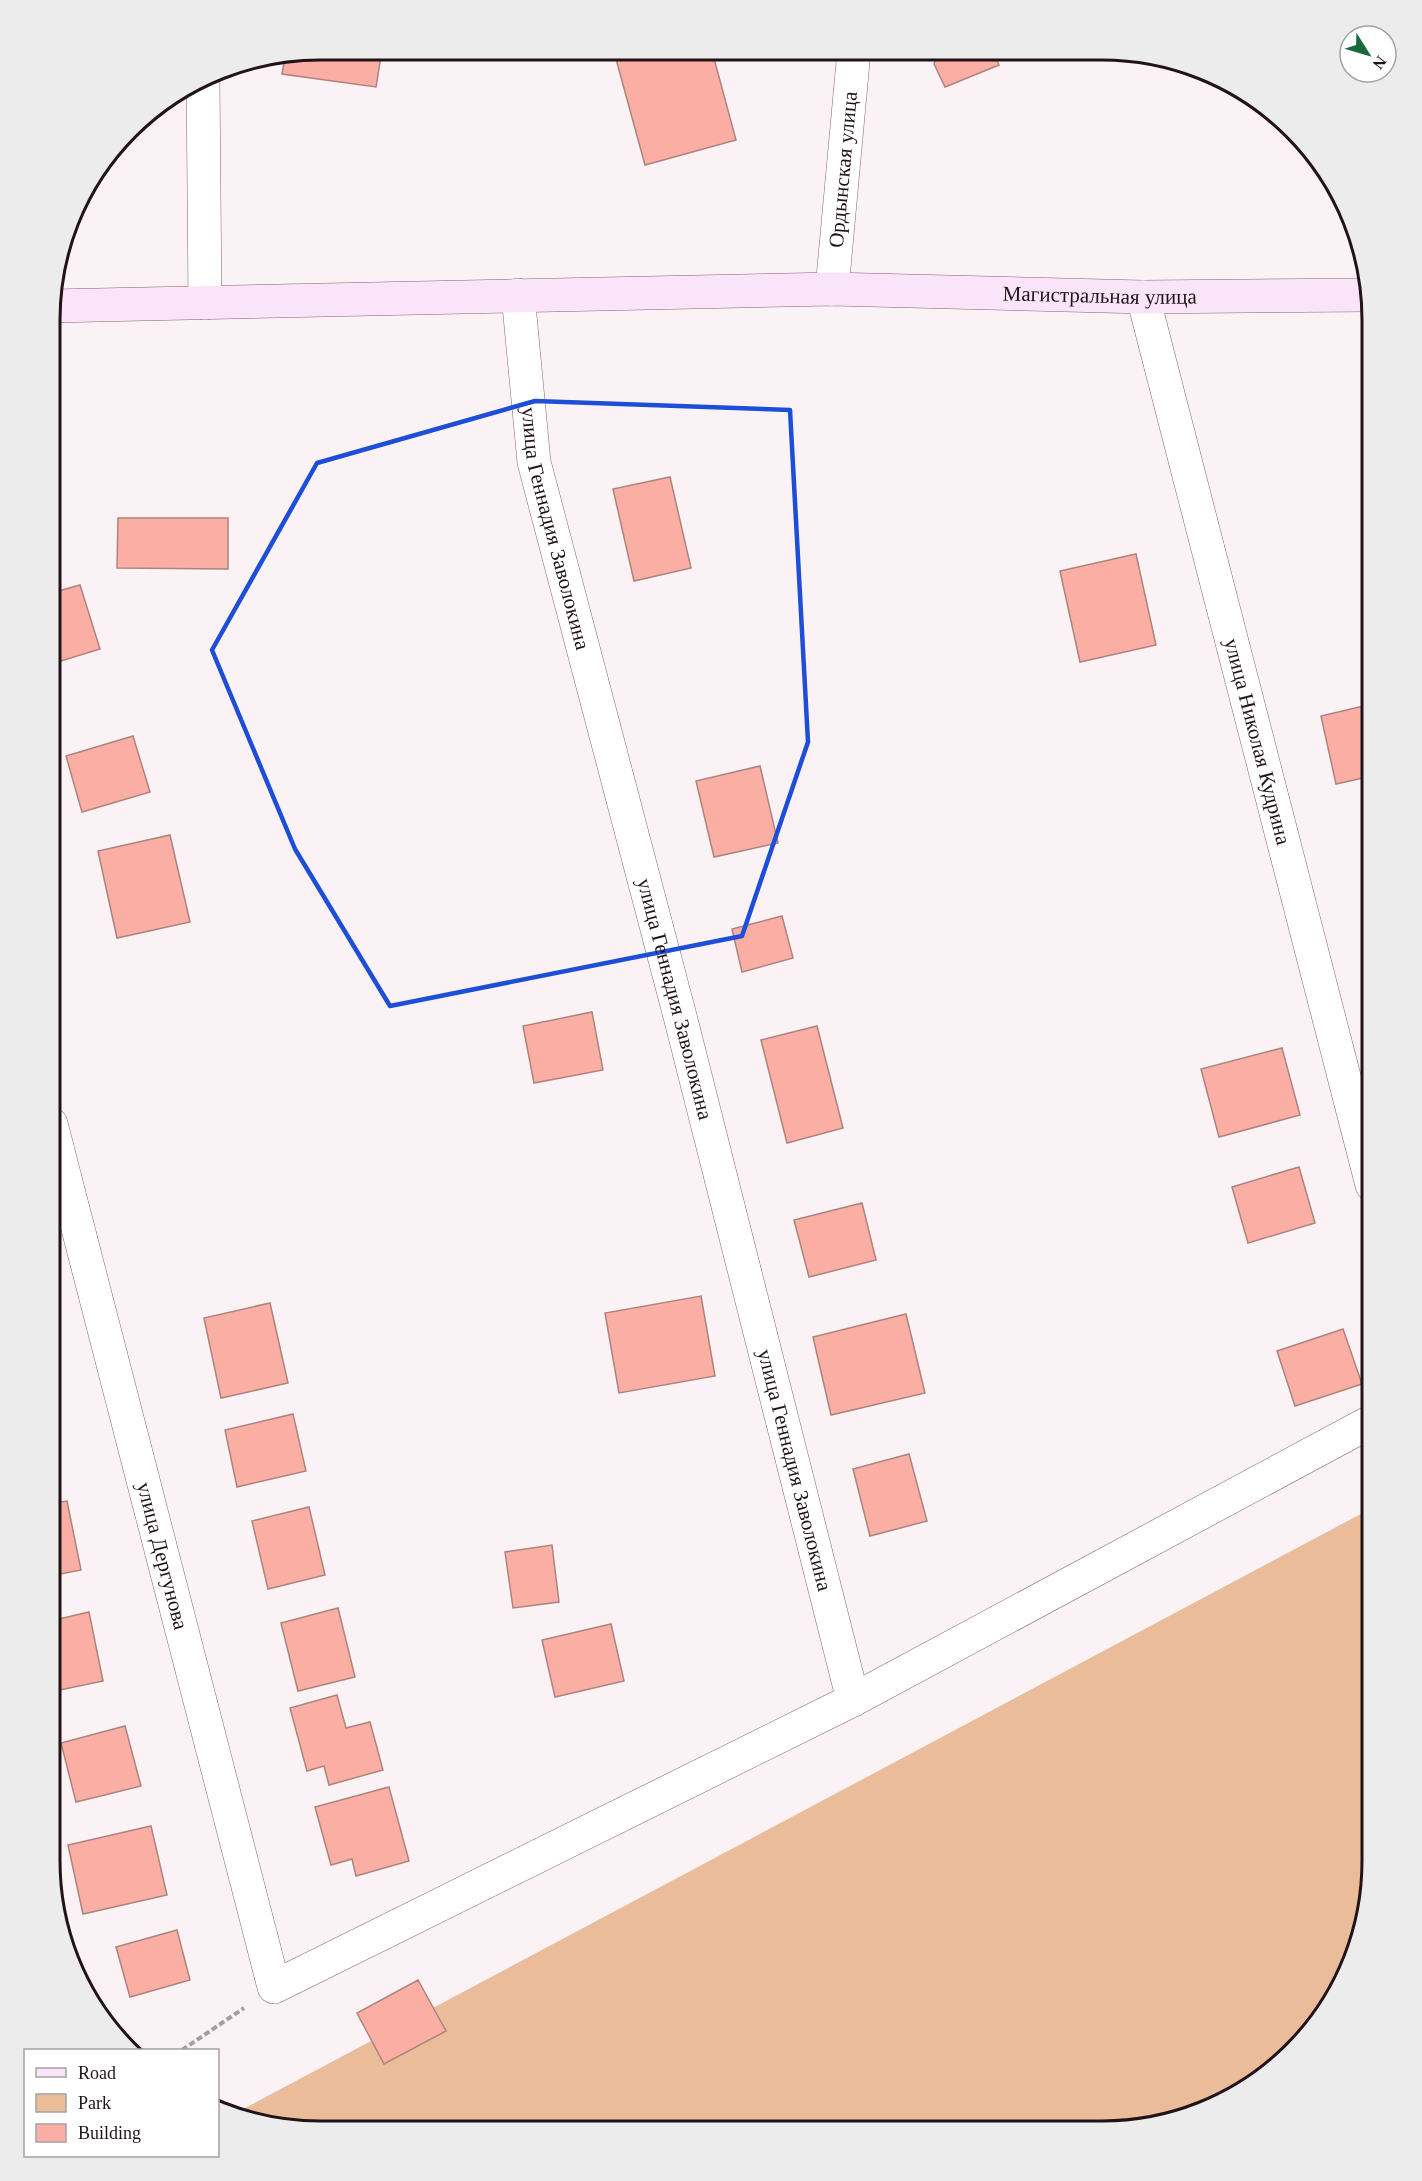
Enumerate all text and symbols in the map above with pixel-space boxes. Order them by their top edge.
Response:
north arrow [1338,24,1398,84]
text: N [1369,53,1390,73]
street label: Ордынская улица [824,90,862,249]
street label: Магистральная улица [1002,281,1198,309]
street label: улица Геннадия Заволокина [517,406,595,653]
street label: улица Николая Кудрина [1219,636,1296,848]
street label: улица Геннадия Заволокина [632,876,718,1123]
street label: улица Геннадия Заволокина [753,1347,837,1594]
street label: улица Дергунова [132,1480,193,1633]
legend [24,2049,219,2157]
text: Road [78,2063,116,2083]
text: Park [78,2093,111,2113]
text: Building [78,2123,141,2143]

